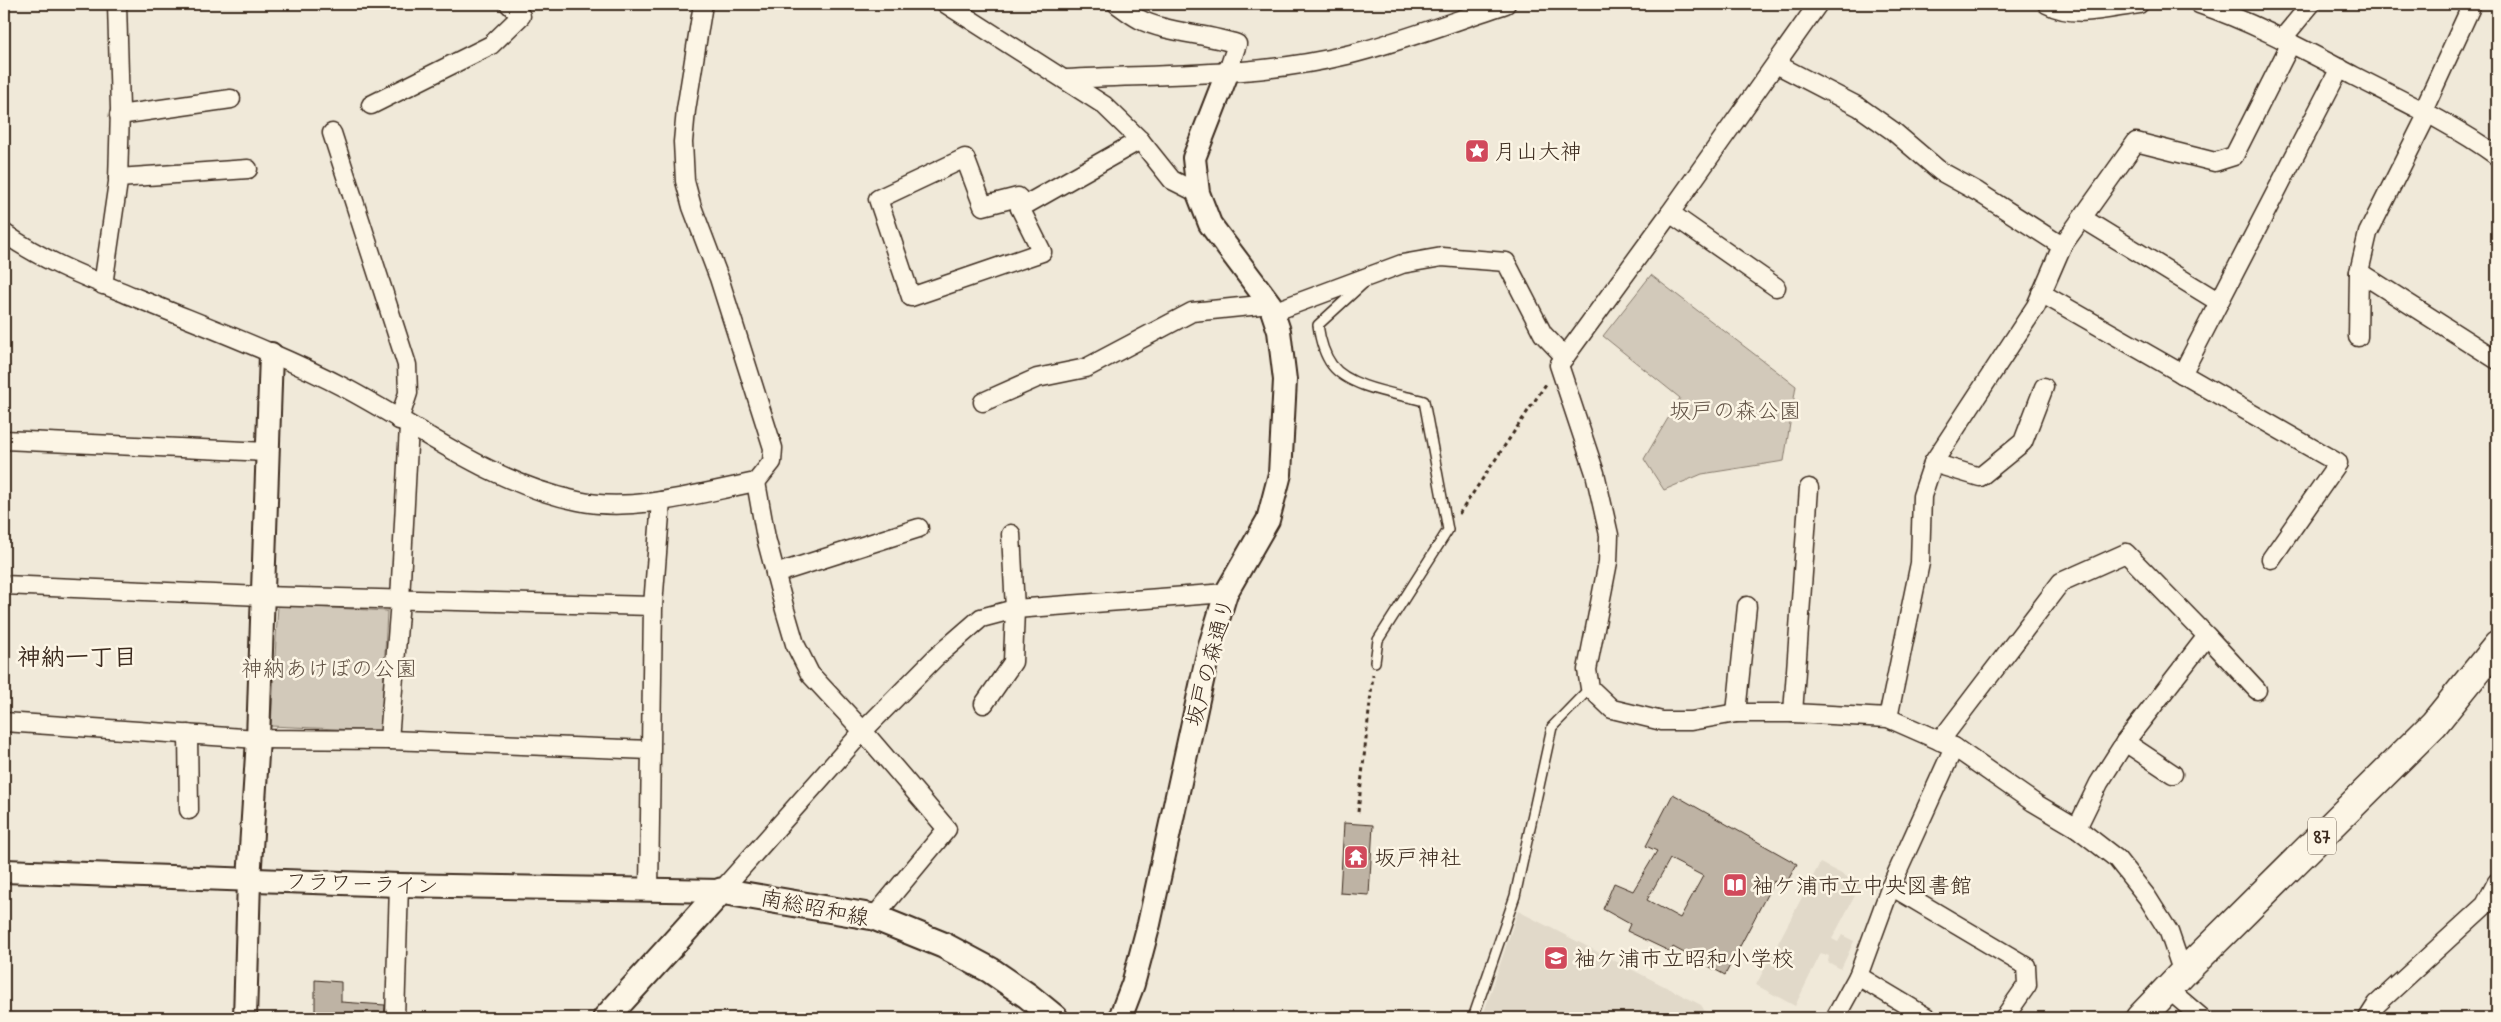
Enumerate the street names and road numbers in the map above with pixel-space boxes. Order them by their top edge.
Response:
street label: 坂戸の森通り [1179,595,1244,731]
road number: 87 [2308,818,2336,854]
street label: フラワーライン [285,867,439,905]
street label: 南総昭和線 [757,884,871,936]

